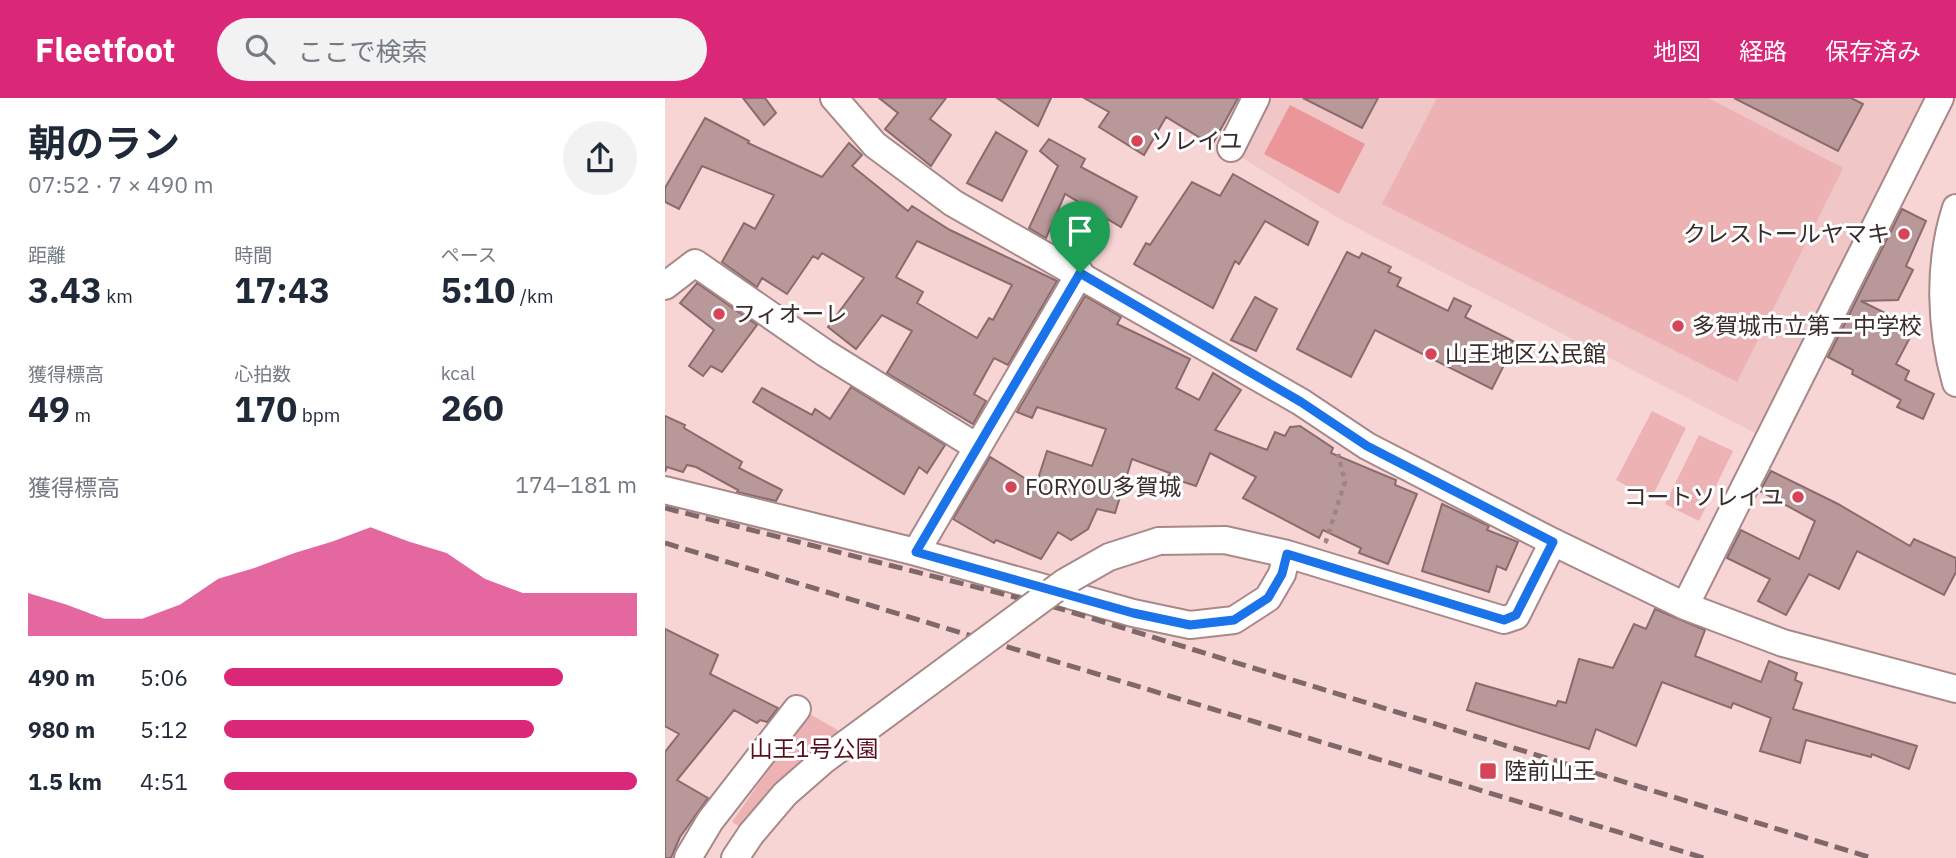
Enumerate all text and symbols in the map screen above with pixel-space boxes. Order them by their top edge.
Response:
search box [217,18,707,81]
text: Fleetfoot [35,28,175,71]
icon: search [241,30,279,68]
text: ここで検索 [297,34,428,68]
text: 地図 [1653,35,1701,67]
text: 経路 [1739,35,1787,67]
text: 保存済み [1825,35,1921,67]
text: 朝のラン [28,118,180,167]
button: share [563,121,637,195]
place label: ソレイユ [1151,125,1243,155]
marker: ソレイユ [1129,133,1145,149]
text: 07:52 · 7 × 490 m [28,169,214,199]
pin [1050,201,1110,273]
icon: arrive [1061,212,1099,250]
place label: クレストールヤマキ [1683,218,1890,248]
marker: クレストールヤマキ [1896,226,1912,242]
text: 距離 [28,243,66,267]
text: 時間 [234,243,272,267]
text: ペース [441,243,497,267]
text: 3.43 [28,267,102,313]
text: 17:43 [234,267,330,313]
text: 5:10 [441,267,515,313]
text: km [102,284,133,308]
text: /km [515,284,554,308]
place label: フィオーレ [733,298,848,328]
marker: フィオーレ [711,306,727,322]
place label: 多賀城市立第二中学校 [1692,310,1922,340]
marker: 多賀城市立第二中学校 [1670,318,1686,334]
place label: 山王地区公民館 [1445,338,1606,368]
marker: 山王地区公民館 [1423,346,1439,362]
text: kcal [441,361,475,385]
text: 獲得標高 [28,362,104,386]
text: 心拍数 [234,362,291,386]
text: 260 [441,385,504,431]
text: 49 [28,386,70,432]
text: 170 [234,386,297,432]
text: m [70,403,91,427]
text: bpm [297,403,340,427]
text: 174–181 m [515,469,637,499]
place label: FORYOU多賀城 [1025,471,1181,501]
text: 獲得標高 [28,472,120,502]
marker: FORYOU多賀城 [1003,479,1019,495]
place label: コートソレイユ [1623,481,1784,511]
marker: コートソレイユ [1790,489,1806,505]
text: 490 m [28,662,95,692]
text: 5:06 [140,662,188,692]
text: 980 m [28,714,95,744]
text: 5:12 [140,714,188,744]
park label: 山王1号公園 [750,733,878,763]
place label: 陸前山王 [1504,755,1596,785]
marker: 陸前山王 [1478,761,1498,781]
text: 1.5 km [28,766,102,796]
text: 4:51 [140,766,188,796]

